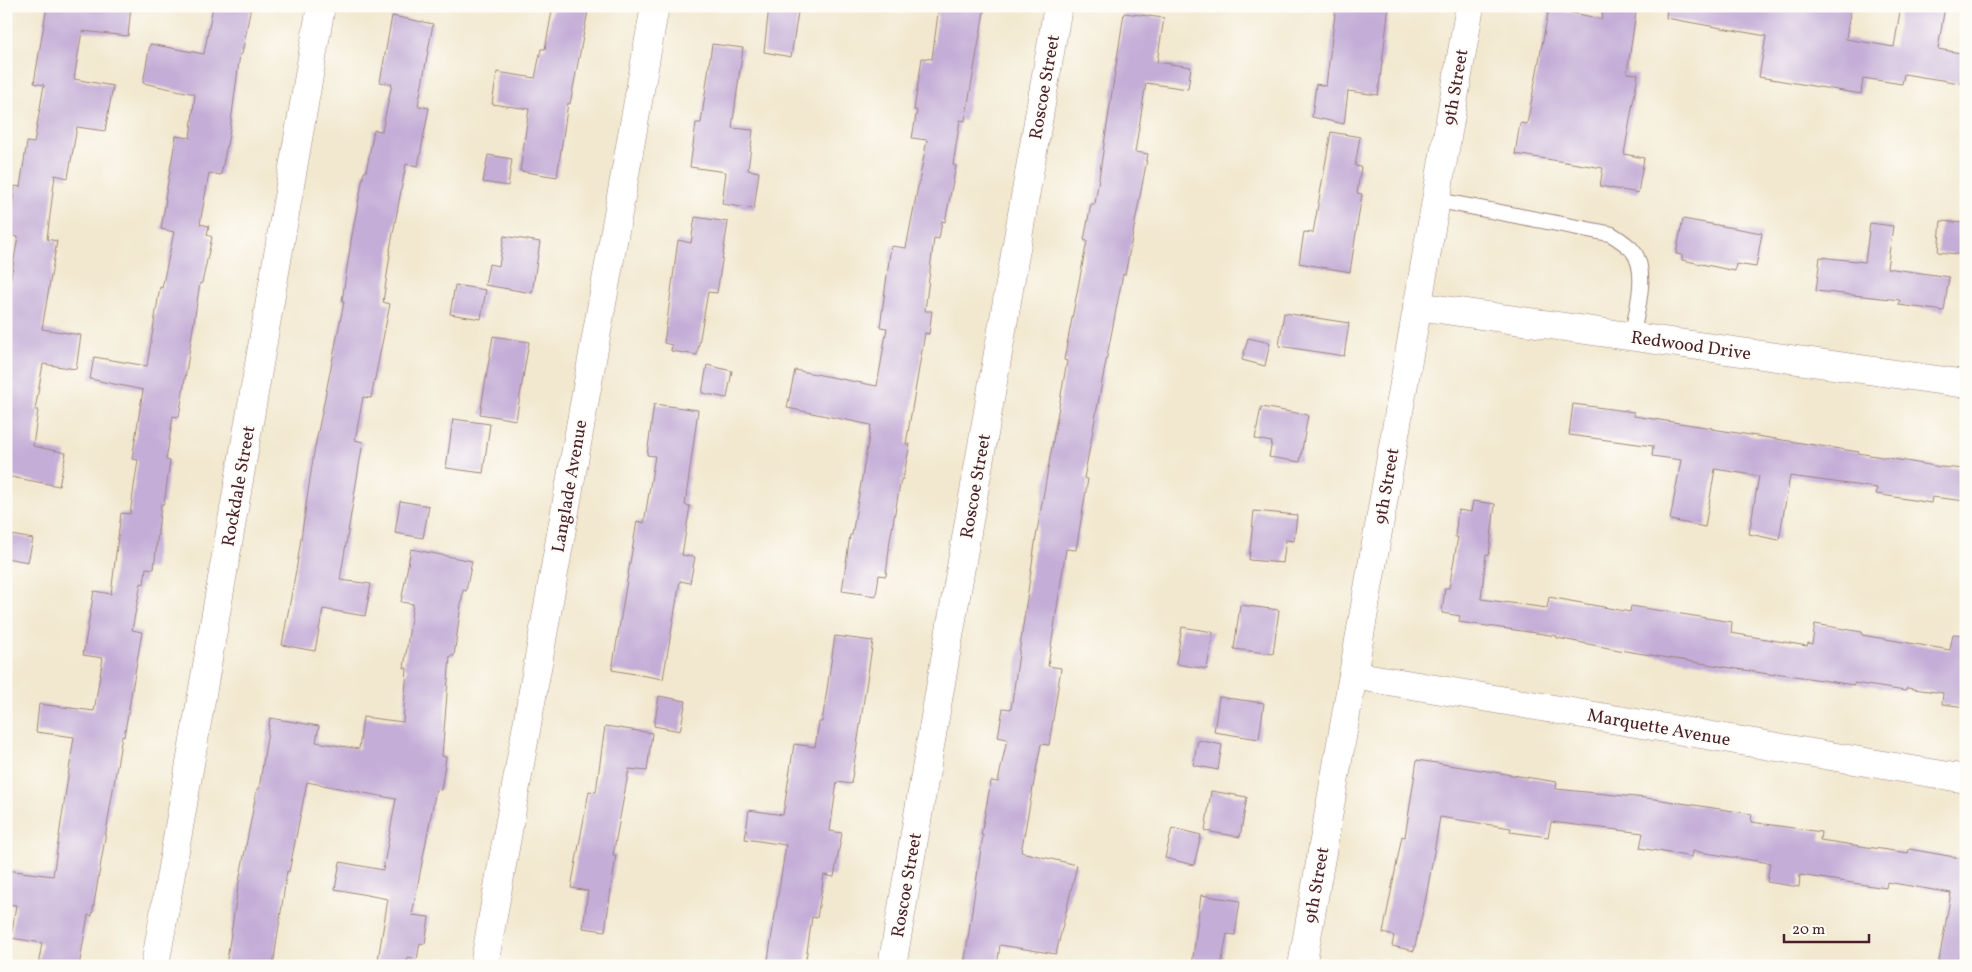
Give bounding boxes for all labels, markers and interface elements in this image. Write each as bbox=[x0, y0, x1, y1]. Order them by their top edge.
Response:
street label: Roscoe Street bbox=[1024, 33, 1067, 142]
street label: 9th Street bbox=[1437, 47, 1475, 127]
street label: Redwood Drive bbox=[1629, 326, 1753, 367]
street label: Langlade Avenue bbox=[546, 418, 594, 555]
street label: Rockdale Street bbox=[217, 424, 262, 549]
street label: Roscoe Street bbox=[955, 432, 998, 541]
street label: 9th Street bbox=[1368, 446, 1406, 526]
street label: Marquette Avenue bbox=[1585, 704, 1732, 753]
street label: Roscoe Street bbox=[886, 831, 929, 940]
street label: 9th Street bbox=[1298, 845, 1336, 925]
scale bar bbox=[1784, 912, 1870, 944]
text: 20 m bbox=[1792, 920, 1825, 941]

